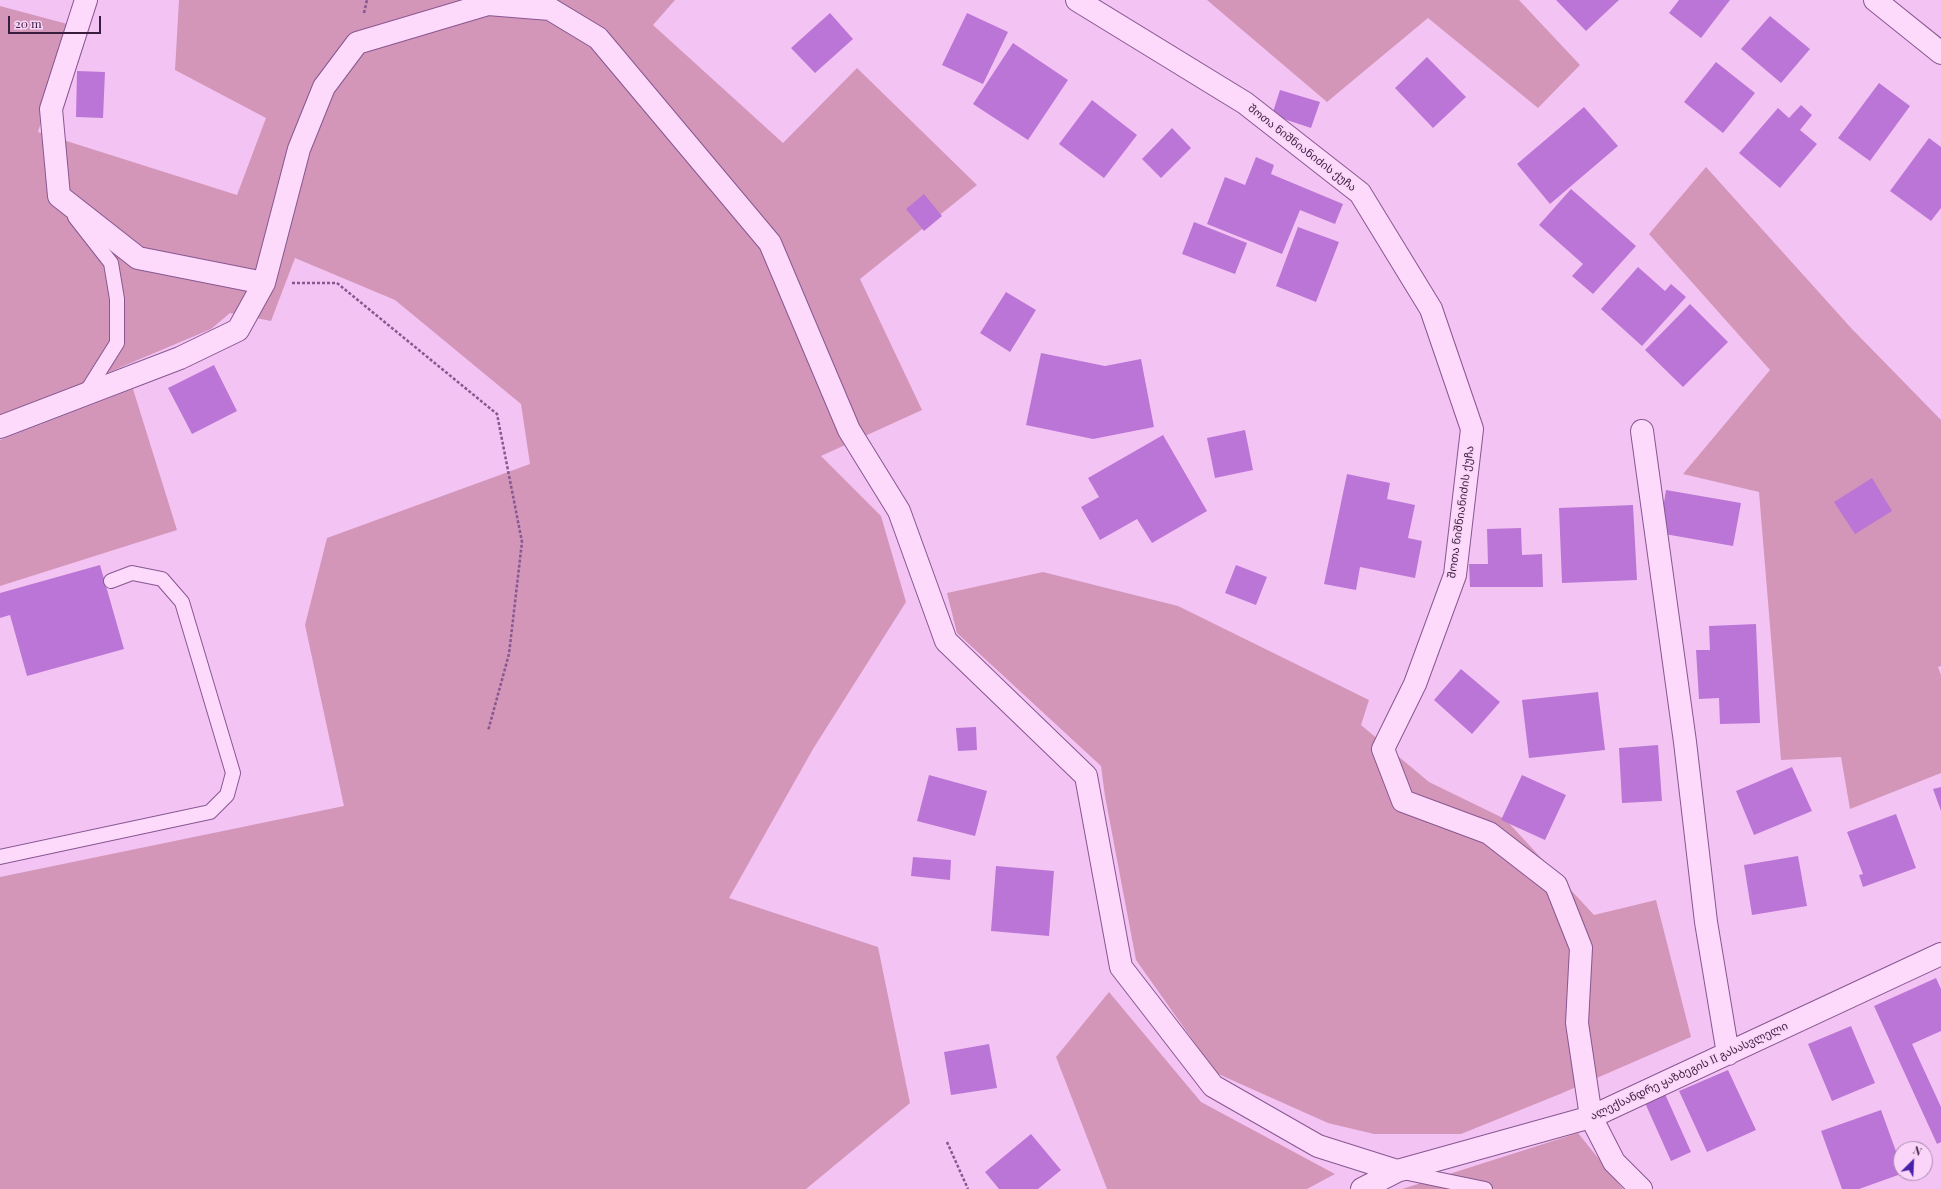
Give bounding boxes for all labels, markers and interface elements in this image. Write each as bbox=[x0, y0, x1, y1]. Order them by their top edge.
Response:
scale bar bbox=[10, 8, 103, 34]
text: 20 m bbox=[15, 15, 42, 31]
street label: შოთა ნიშნიანიძის ქუჩა bbox=[1245, 102, 1359, 194]
street label: შოთა ნიშნიანიძის ქუჩა bbox=[1445, 445, 1477, 579]
street label: ალექსანდრე ყაზბეგის II გასასვლელი bbox=[1588, 1019, 1790, 1123]
north arrow bbox=[1893, 1141, 1933, 1181]
text: N bbox=[1911, 1142, 1924, 1159]

